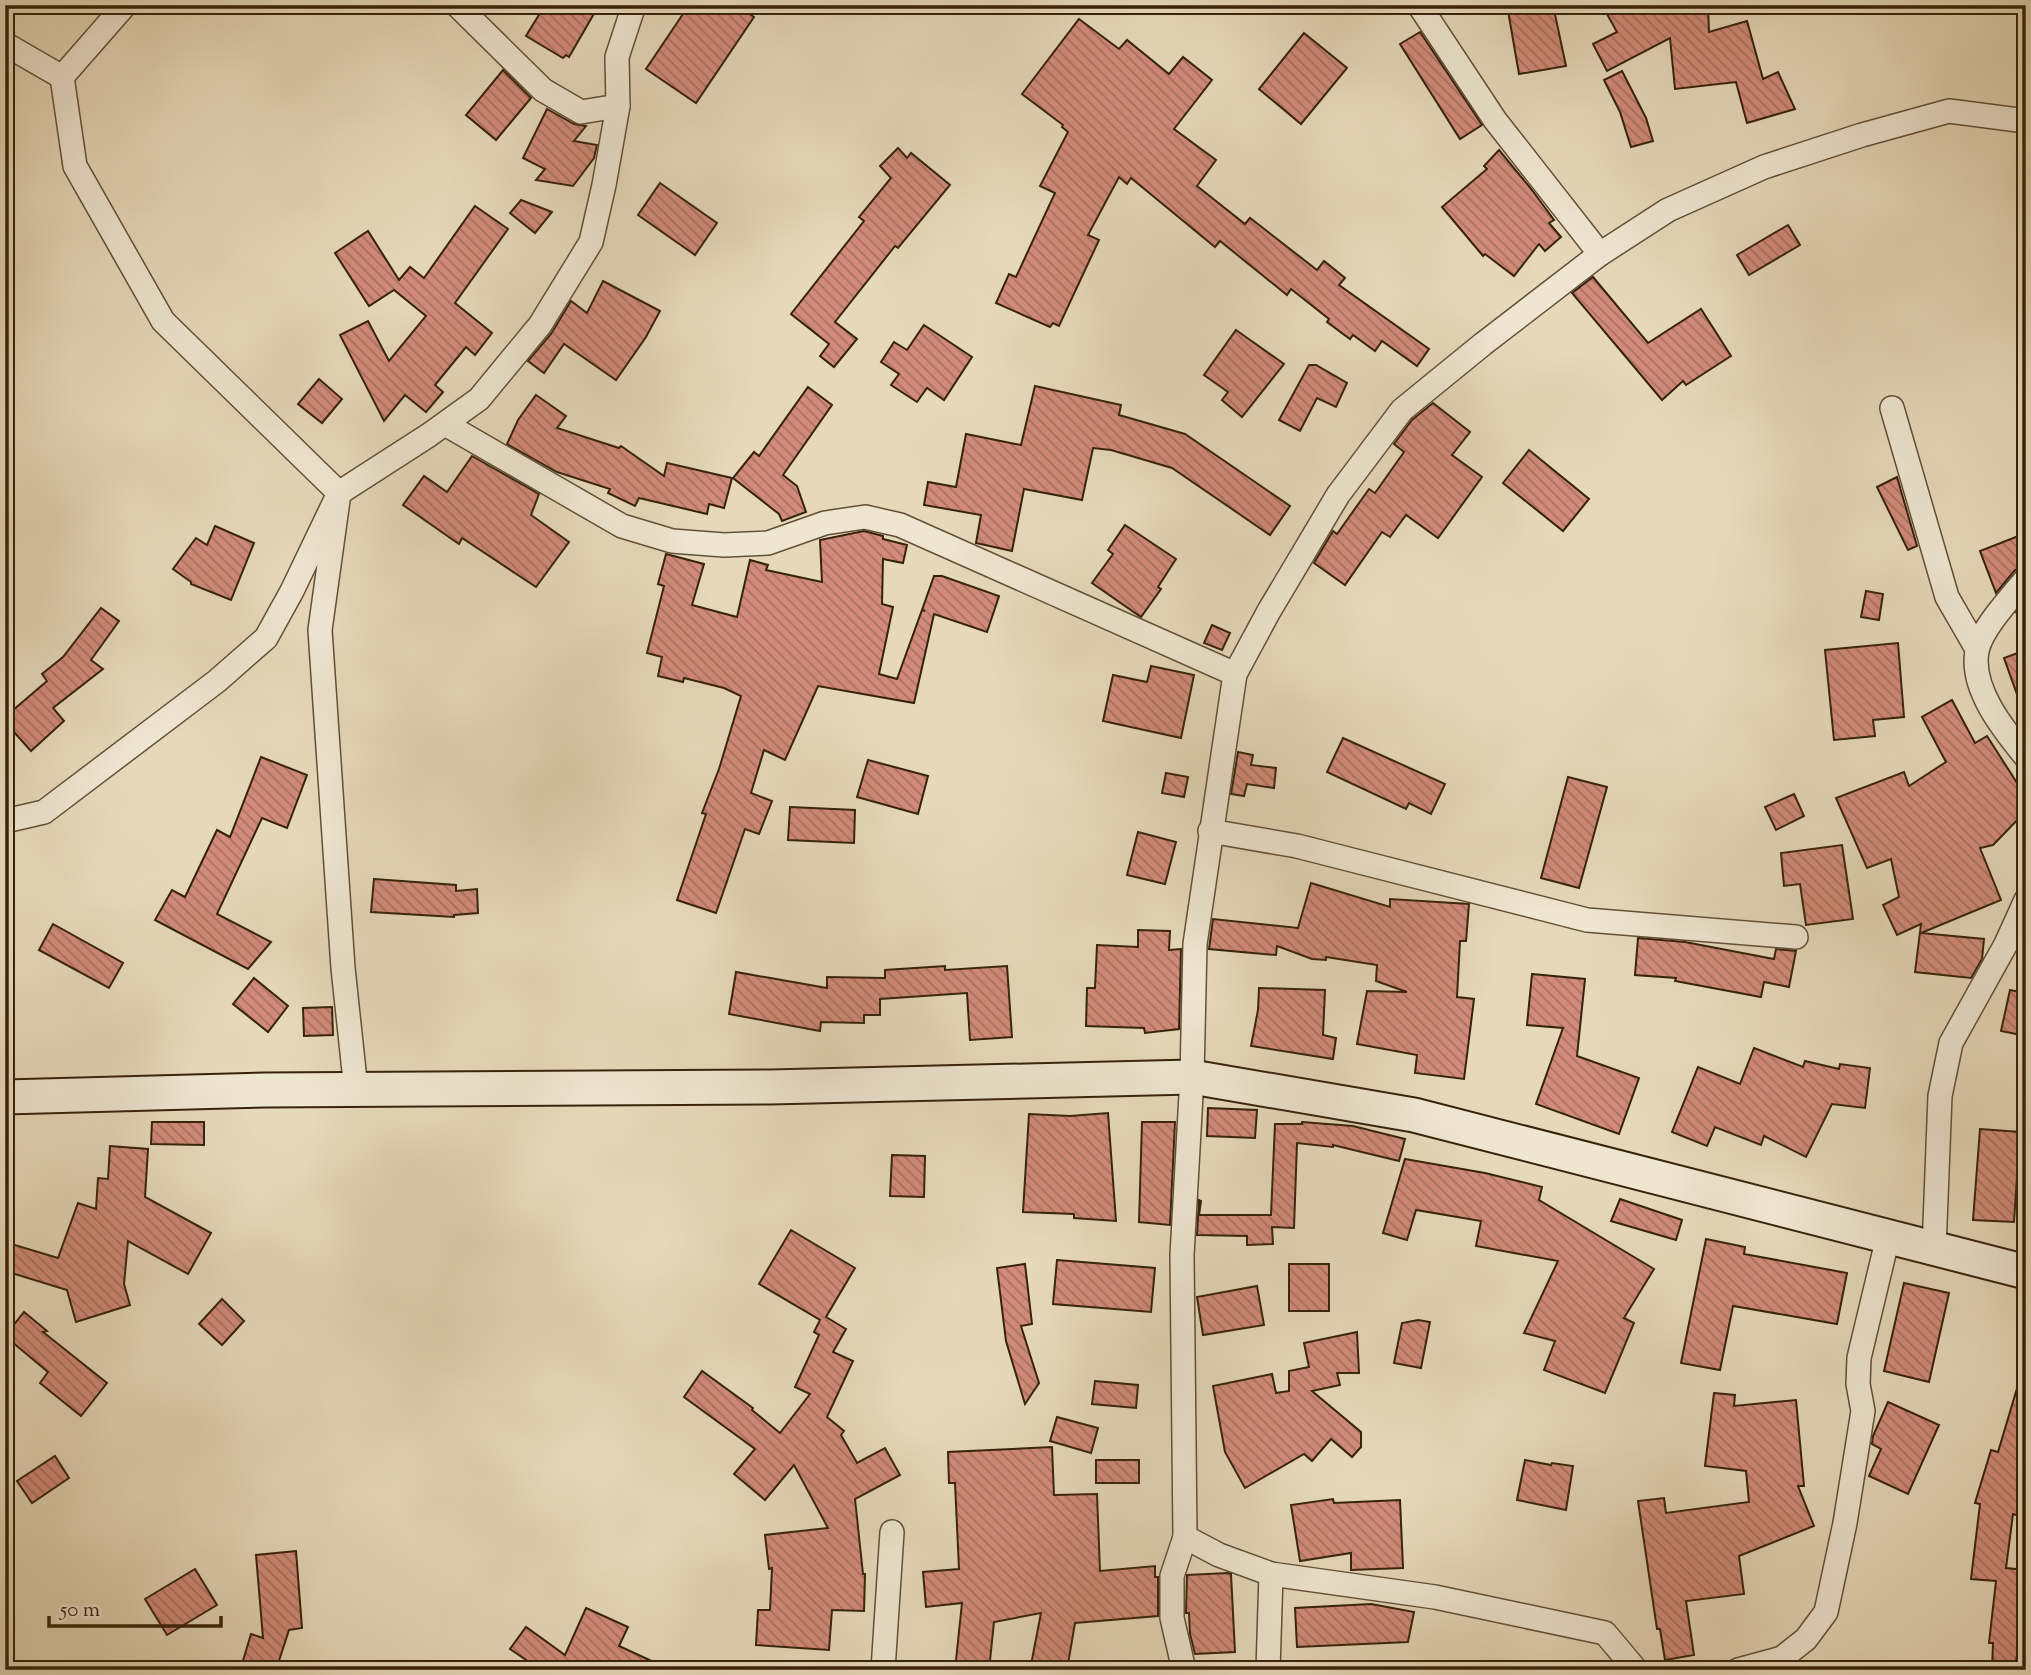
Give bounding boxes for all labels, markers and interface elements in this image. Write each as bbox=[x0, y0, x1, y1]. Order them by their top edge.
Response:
scale bar bbox=[49, 1584, 220, 1628]
text: 50 m bbox=[59, 1596, 100, 1626]

